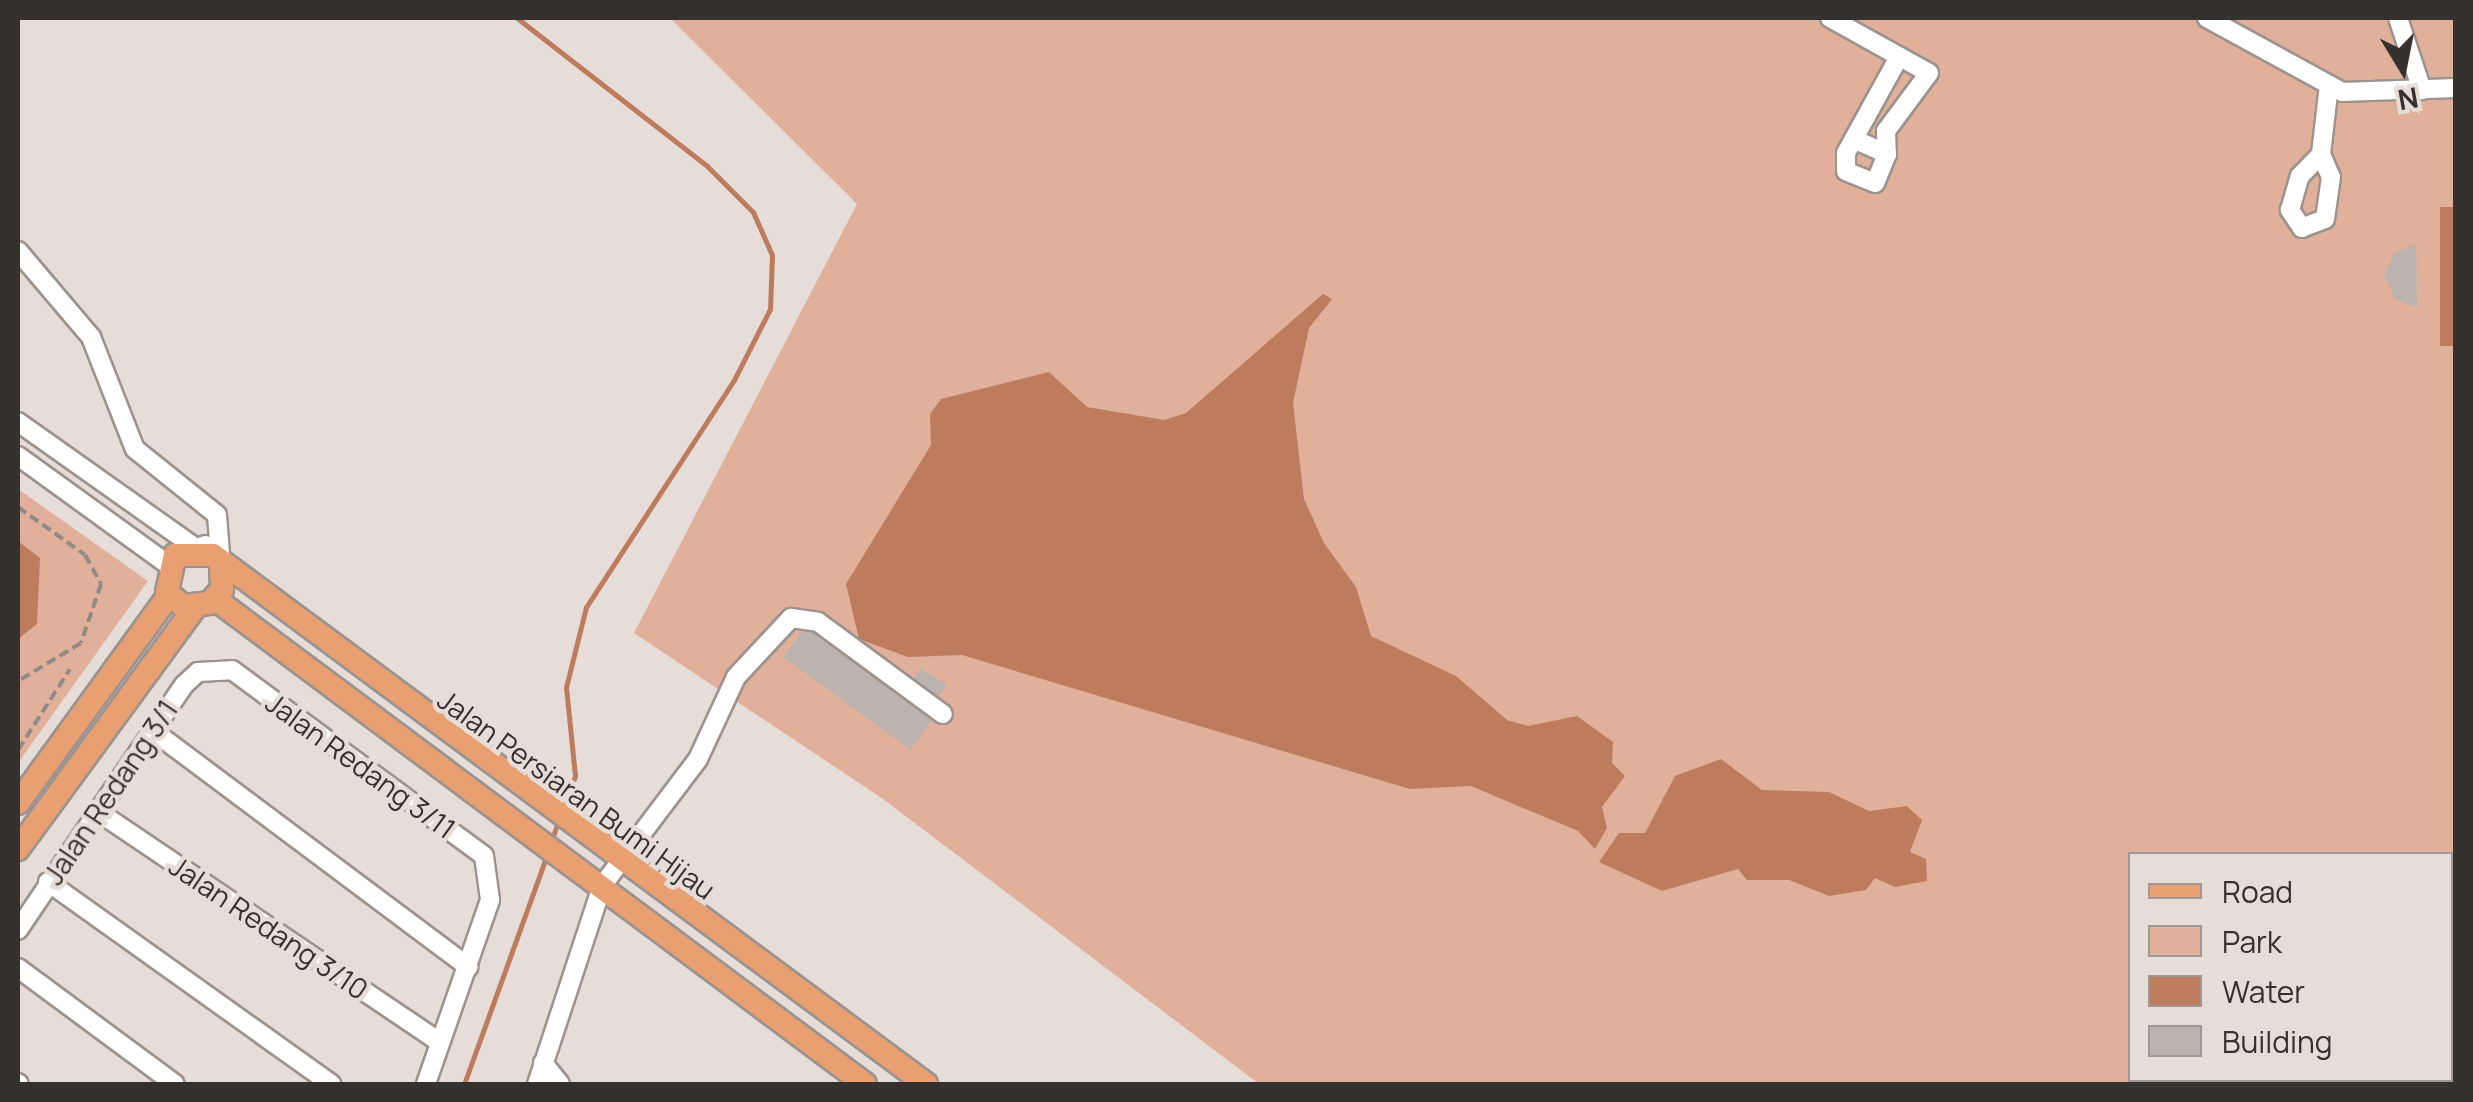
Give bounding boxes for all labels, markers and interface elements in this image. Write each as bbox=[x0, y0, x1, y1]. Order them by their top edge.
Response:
north arrow bbox=[2353, 20, 2453, 120]
text: N bbox=[2395, 79, 2421, 120]
street label: Jalan Persiaran Bumi Hijau bbox=[432, 682, 722, 906]
street label: Jalan Redang 3/11 bbox=[260, 685, 462, 845]
street label: Jalan Redang 3/1 bbox=[36, 693, 184, 891]
street label: Jalan Redang 3/10 bbox=[163, 848, 375, 1006]
legend bbox=[2128, 852, 2453, 1082]
text: Road bbox=[2222, 871, 2293, 912]
text: Park bbox=[2222, 921, 2282, 962]
text: Water bbox=[2222, 971, 2305, 1012]
text: Building bbox=[2222, 1021, 2333, 1062]

